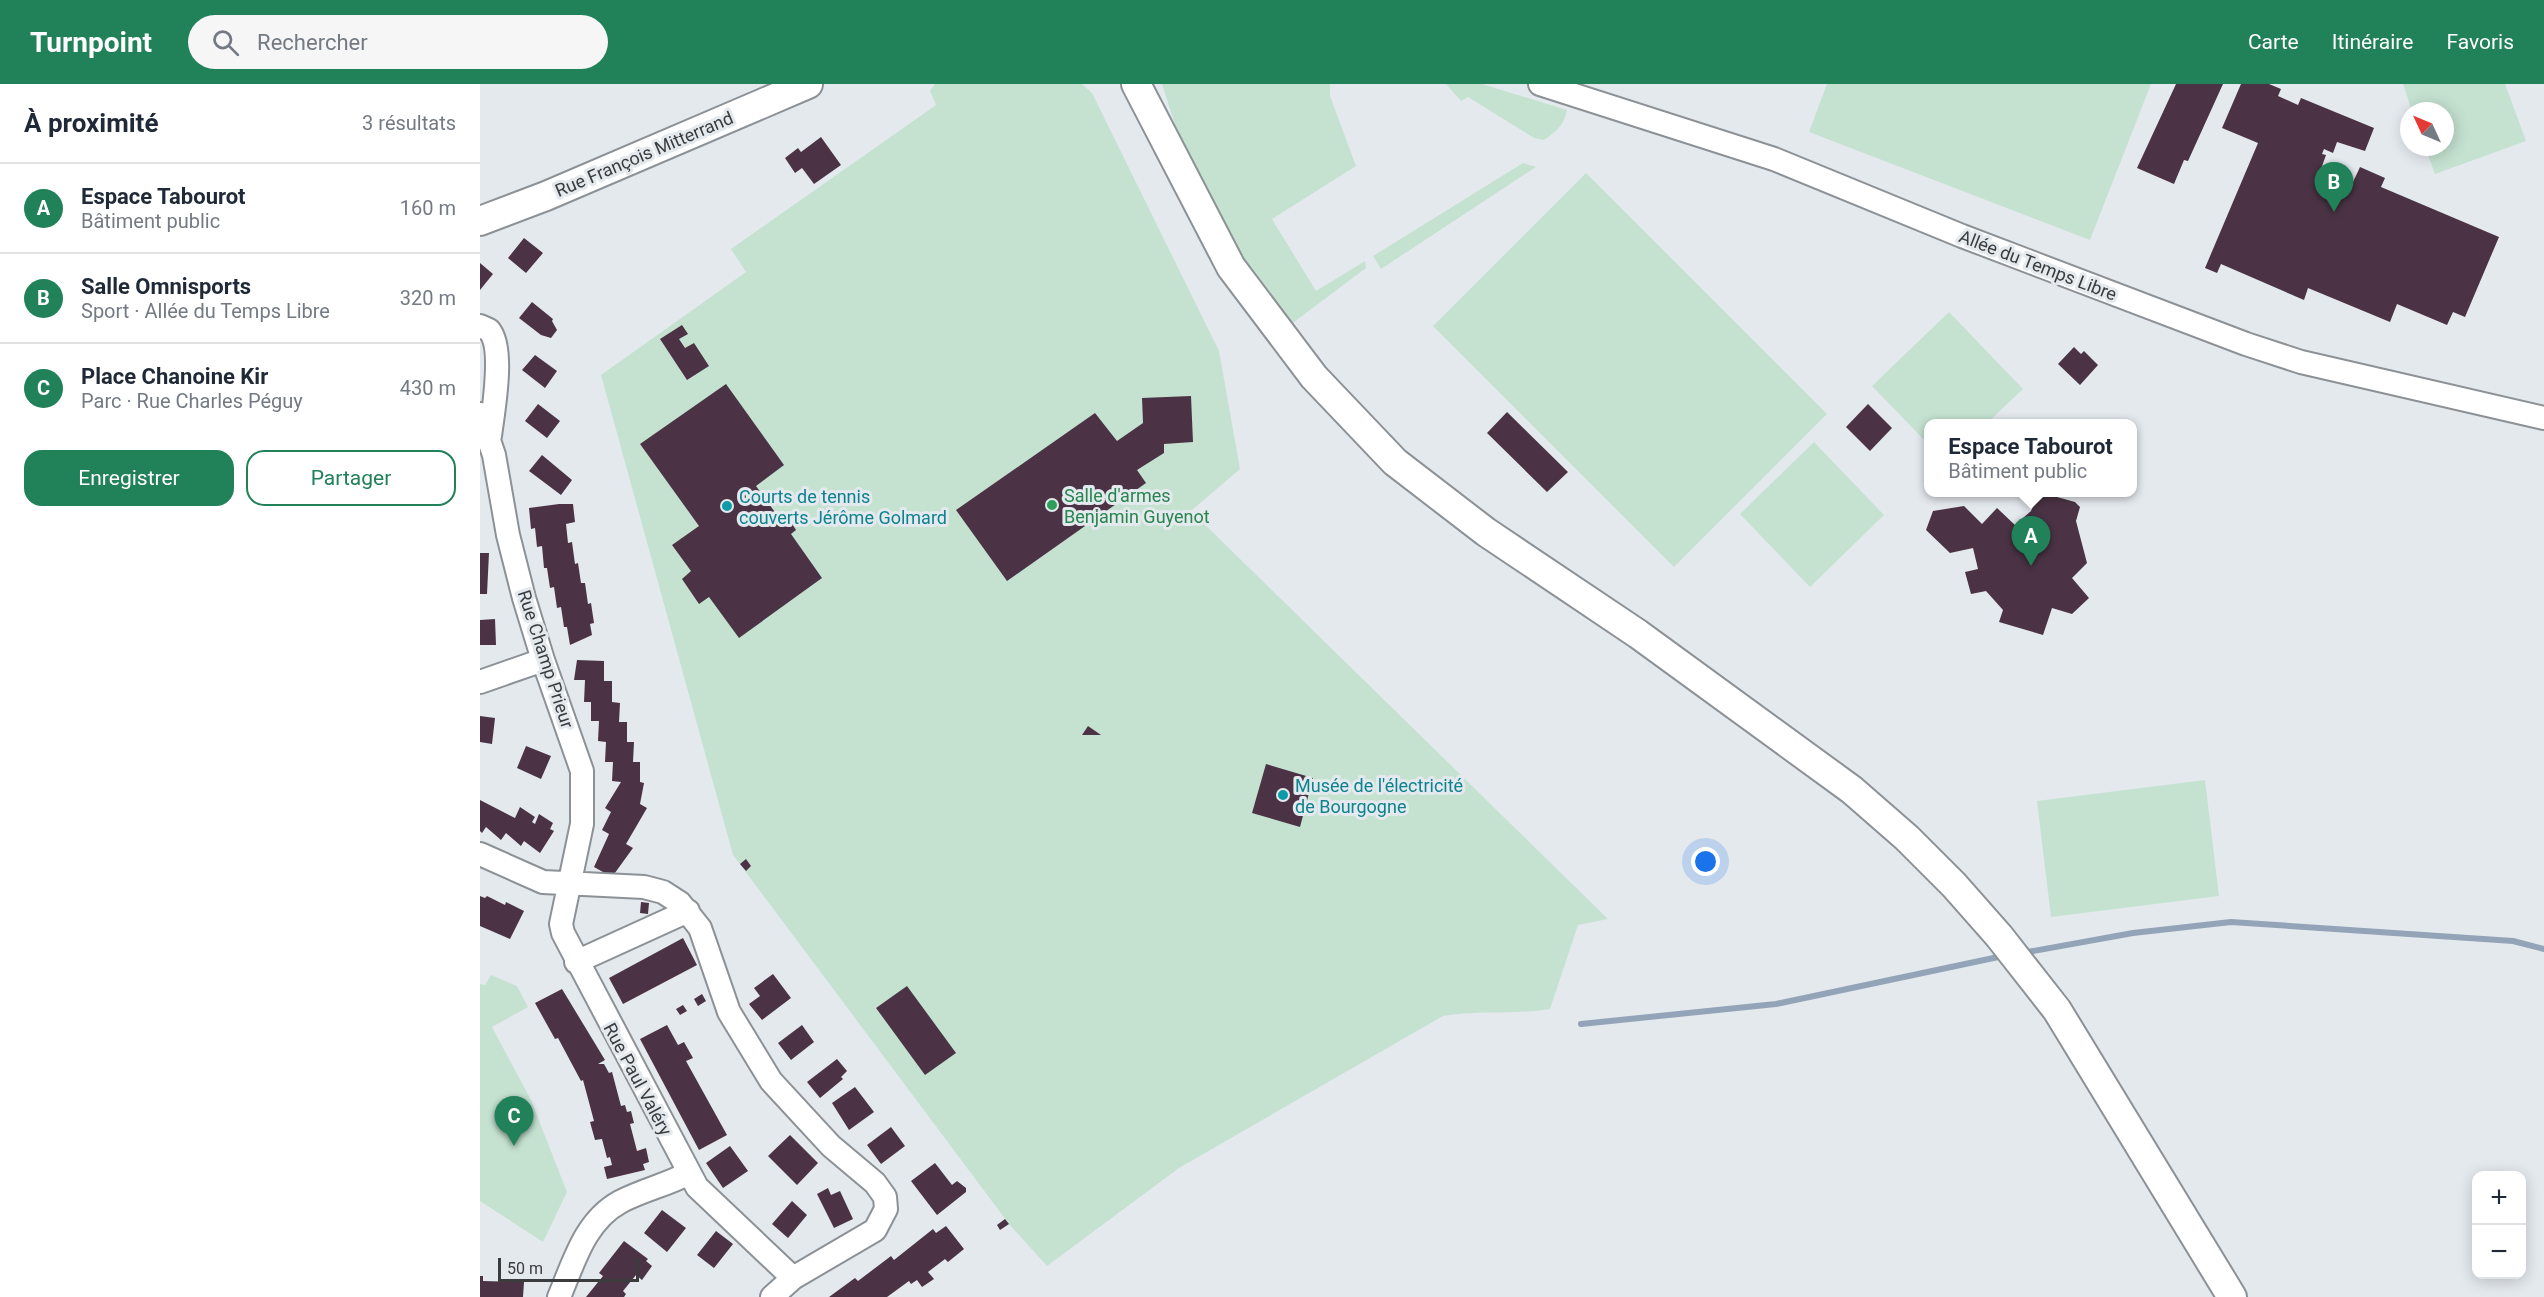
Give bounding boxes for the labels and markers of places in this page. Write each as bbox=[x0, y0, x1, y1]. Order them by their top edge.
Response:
pin: B bbox=[2314, 162, 2354, 212]
place label: Salle d'armes Benjamin Guyenot bbox=[1064, 485, 1210, 527]
place label: Courts de tennis couverts Jérôme Golmard bbox=[739, 486, 947, 528]
marker: Salle d'armes Benjamin Guyenot bbox=[1045, 498, 1059, 512]
marker: Courts de tennis couverts Jérôme Golmard bbox=[720, 499, 734, 513]
pin: A bbox=[2012, 516, 2050, 566]
place label: Musée de l'électricité de Bourgogne bbox=[1295, 775, 1463, 817]
marker: Musée de l'électricité de Bourgogne bbox=[1276, 788, 1290, 802]
pin: C bbox=[495, 1096, 534, 1146]

